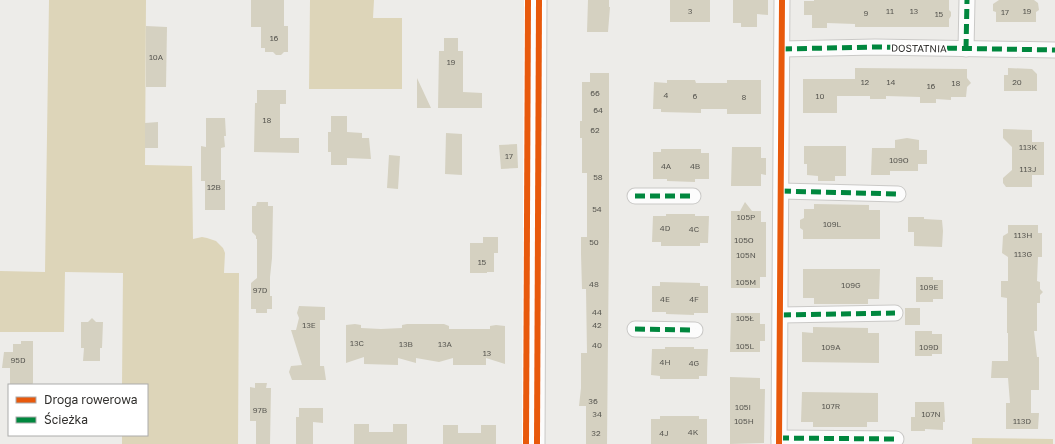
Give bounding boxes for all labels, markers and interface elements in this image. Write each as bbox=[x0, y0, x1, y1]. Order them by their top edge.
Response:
house number: 3 bbox=[688, 6, 693, 16]
house number: 11 bbox=[886, 6, 894, 16]
house number: 13 bbox=[910, 6, 919, 16]
house number: 19 bbox=[1023, 6, 1032, 16]
house number: 17 bbox=[1001, 7, 1009, 17]
house number: 9 bbox=[864, 8, 869, 18]
house number: 15 bbox=[935, 9, 944, 19]
house number: 16 bbox=[270, 33, 279, 43]
street label: DOSTATNIA bbox=[891, 42, 947, 54]
house number: 10A bbox=[149, 52, 164, 62]
house number: 19 bbox=[447, 57, 456, 67]
house number: 12 bbox=[861, 77, 870, 87]
house number: 14 bbox=[887, 77, 895, 87]
house number: 20 bbox=[1012, 77, 1022, 87]
house number: 18 bbox=[952, 78, 960, 88]
house number: 16 bbox=[927, 81, 936, 91]
house number: 66 bbox=[590, 88, 600, 98]
house number: 4 bbox=[664, 90, 669, 100]
house number: 6 bbox=[693, 91, 698, 101]
house number: 10 bbox=[816, 91, 824, 101]
house number: 8 bbox=[742, 92, 747, 102]
house number: 64 bbox=[593, 105, 603, 115]
house number: 18 bbox=[263, 115, 271, 125]
house number: 62 bbox=[590, 125, 600, 135]
house number: 113K bbox=[1019, 142, 1037, 152]
house number: 17 bbox=[505, 151, 513, 161]
house number: 109O bbox=[889, 155, 909, 165]
house number: 4A bbox=[661, 161, 672, 171]
house number: 4B bbox=[690, 161, 700, 171]
house number: 113J bbox=[1020, 164, 1036, 174]
house number: 58 bbox=[593, 172, 603, 182]
house number: 12B bbox=[207, 182, 221, 192]
house number: 54 bbox=[592, 204, 602, 214]
house number: 105P bbox=[737, 212, 755, 222]
house number: 109L bbox=[823, 219, 842, 229]
house number: 4D bbox=[660, 223, 671, 233]
house number: 4C bbox=[689, 224, 700, 234]
house number: 113H bbox=[1014, 230, 1032, 240]
house number: 105O bbox=[734, 235, 754, 245]
house number: 50 bbox=[589, 237, 599, 247]
house number: 113G bbox=[1014, 249, 1032, 259]
house number: 105N bbox=[736, 250, 756, 260]
house number: 15 bbox=[478, 257, 487, 267]
house number: 105M bbox=[736, 277, 756, 287]
house number: 48 bbox=[589, 279, 599, 289]
house number: 109G bbox=[841, 280, 861, 290]
house number: 109E bbox=[920, 282, 938, 292]
house number: 97D bbox=[253, 285, 268, 295]
house number: 4E bbox=[660, 294, 670, 304]
house number: 4F bbox=[689, 294, 699, 304]
house number: 44 bbox=[592, 307, 602, 317]
house number: 105Ł bbox=[736, 313, 754, 323]
house number: 13E bbox=[302, 320, 316, 330]
house number: 42 bbox=[592, 320, 602, 330]
house number: 13C bbox=[350, 338, 365, 348]
house number: 13B bbox=[399, 339, 413, 349]
house number: 13A bbox=[438, 339, 453, 349]
house number: 40 bbox=[592, 340, 602, 350]
house number: 105L bbox=[736, 341, 754, 351]
house number: 109A bbox=[821, 342, 841, 352]
house number: 109D bbox=[919, 342, 939, 352]
house number: 13 bbox=[483, 348, 492, 358]
house number: 95D bbox=[10, 355, 26, 365]
house number: 4H bbox=[660, 357, 670, 367]
house number: 4G bbox=[689, 358, 700, 368]
legend bbox=[8, 384, 148, 436]
text: Droga rowerowa bbox=[44, 392, 137, 407]
house number: 36 bbox=[588, 396, 598, 406]
house number: 107R bbox=[822, 401, 841, 411]
house number: 105I bbox=[735, 402, 751, 412]
house number: 97B bbox=[253, 405, 267, 415]
house number: 34 bbox=[592, 409, 602, 419]
house number: 107N bbox=[921, 409, 941, 419]
text: Ścieżka bbox=[44, 412, 88, 427]
house number: 105H bbox=[734, 416, 754, 426]
house number: 113D bbox=[1013, 416, 1031, 426]
house number: 4K bbox=[688, 427, 699, 437]
house number: 32 bbox=[591, 428, 601, 438]
house number: 4J bbox=[659, 428, 669, 438]

